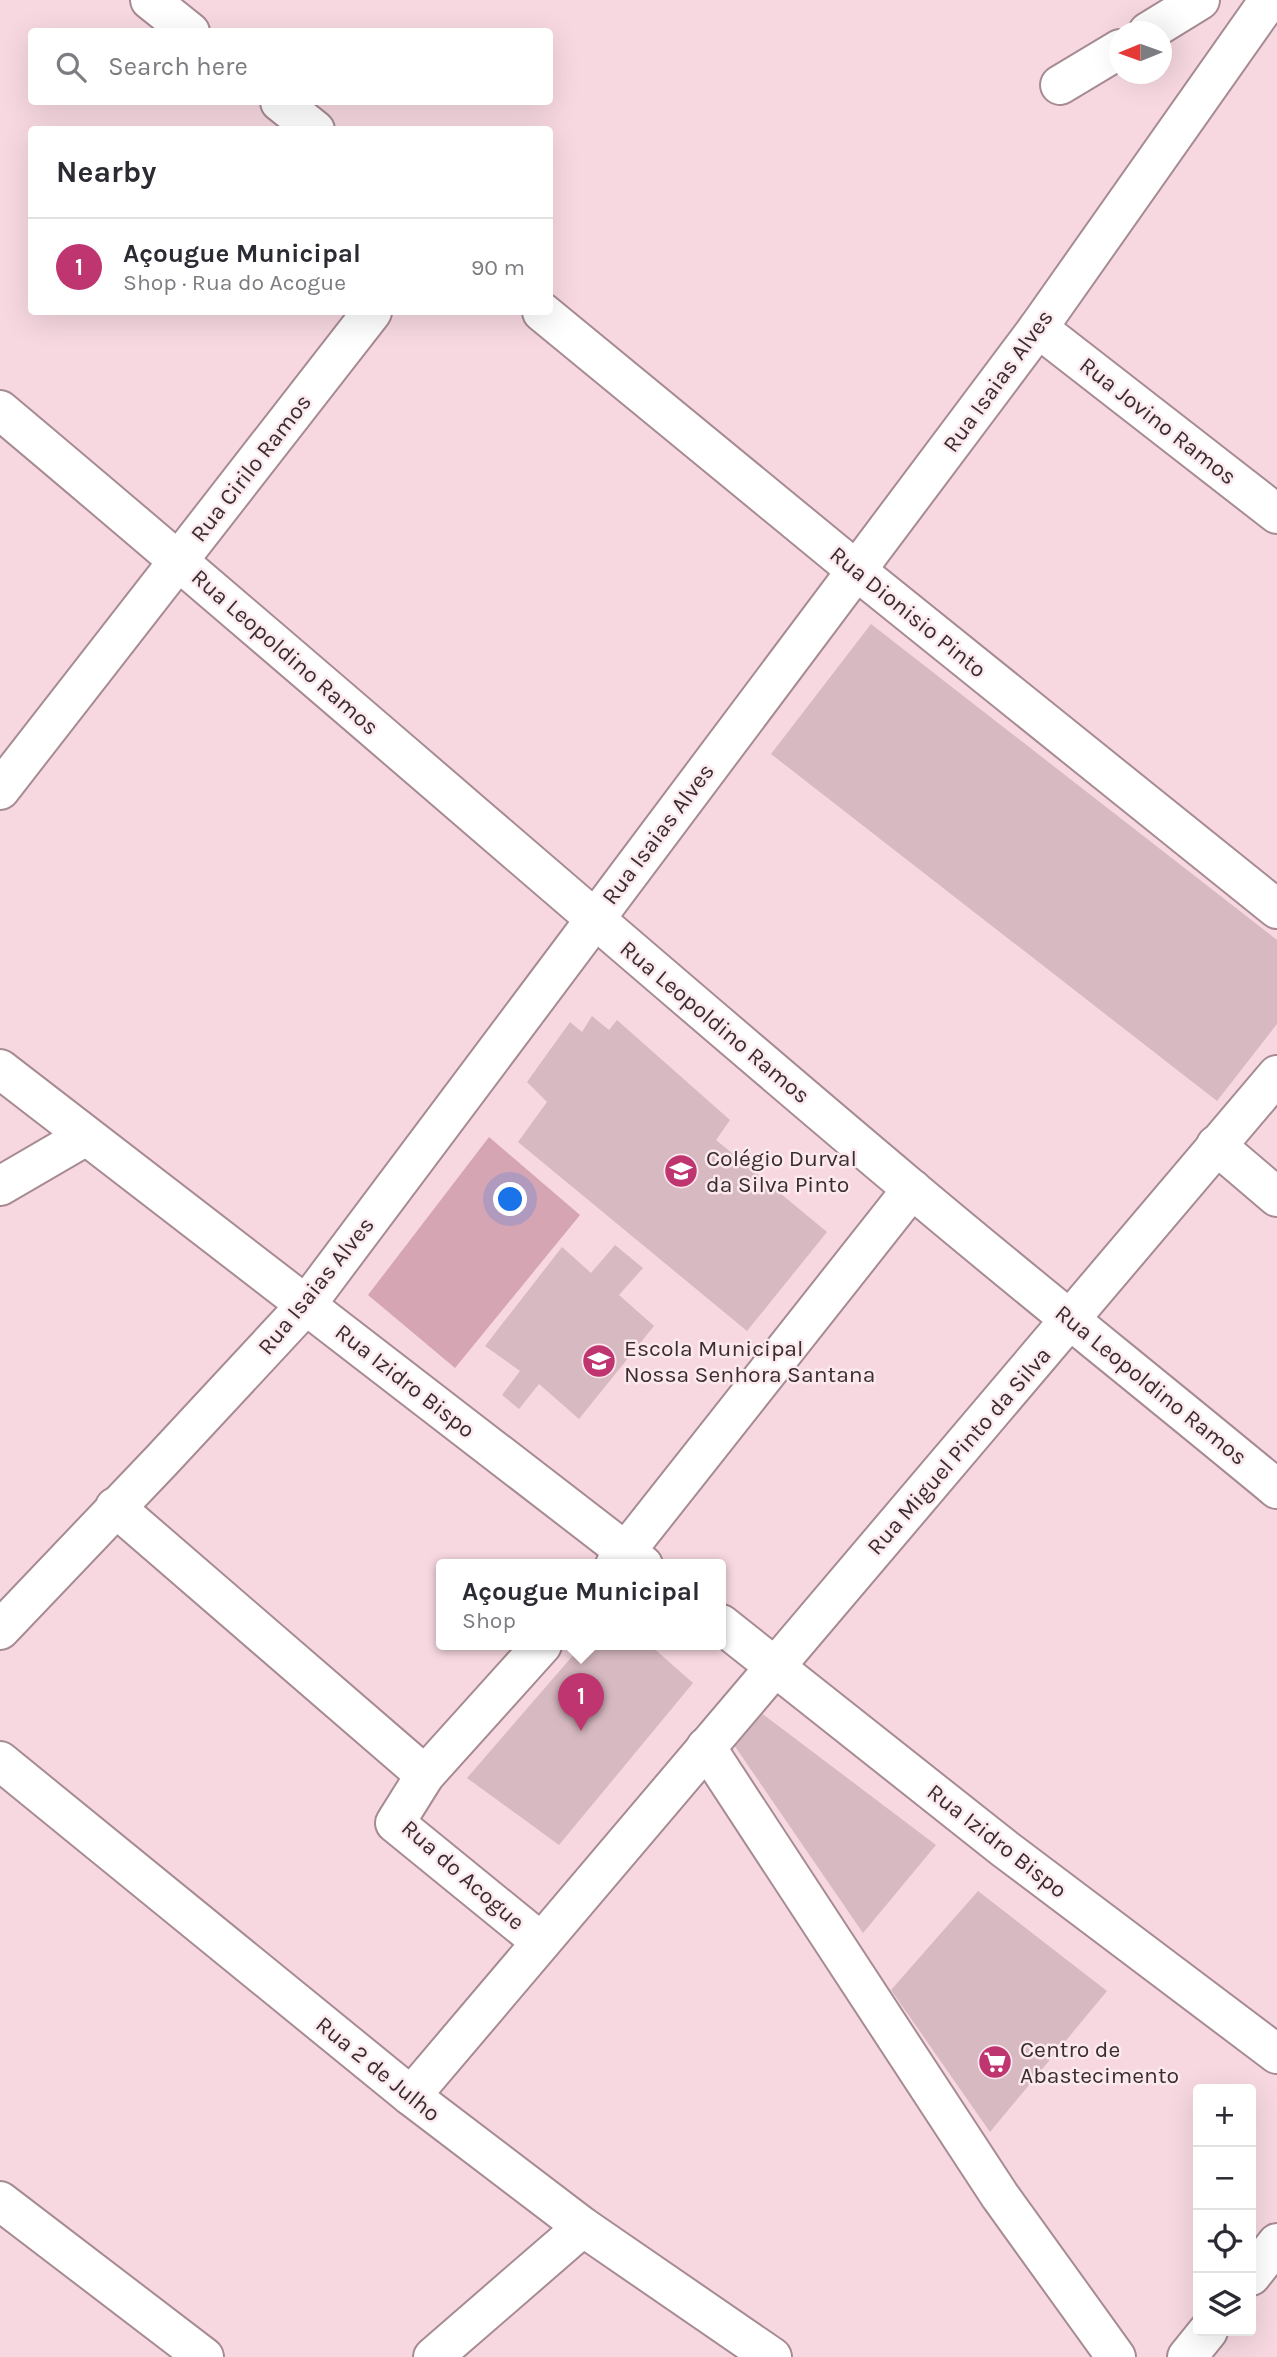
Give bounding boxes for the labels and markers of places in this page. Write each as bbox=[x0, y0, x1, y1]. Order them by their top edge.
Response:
place label: Colégio Durval da Silva Pinto bbox=[706, 1145, 857, 1198]
school or university icon: Colégio Durval da Silva Pinto bbox=[662, 1152, 700, 1190]
place label: Escola Municipal Nossa Senhora Santana bbox=[624, 1335, 875, 1388]
school or university icon: Escola Municipal Nossa Senhora Santana bbox=[580, 1342, 618, 1380]
pin: 1 bbox=[558, 1673, 604, 1731]
place label: Centro de Abastecimento bbox=[1020, 2036, 1179, 2089]
supermarket icon: Centro de Abastecimento bbox=[976, 2043, 1014, 2081]

